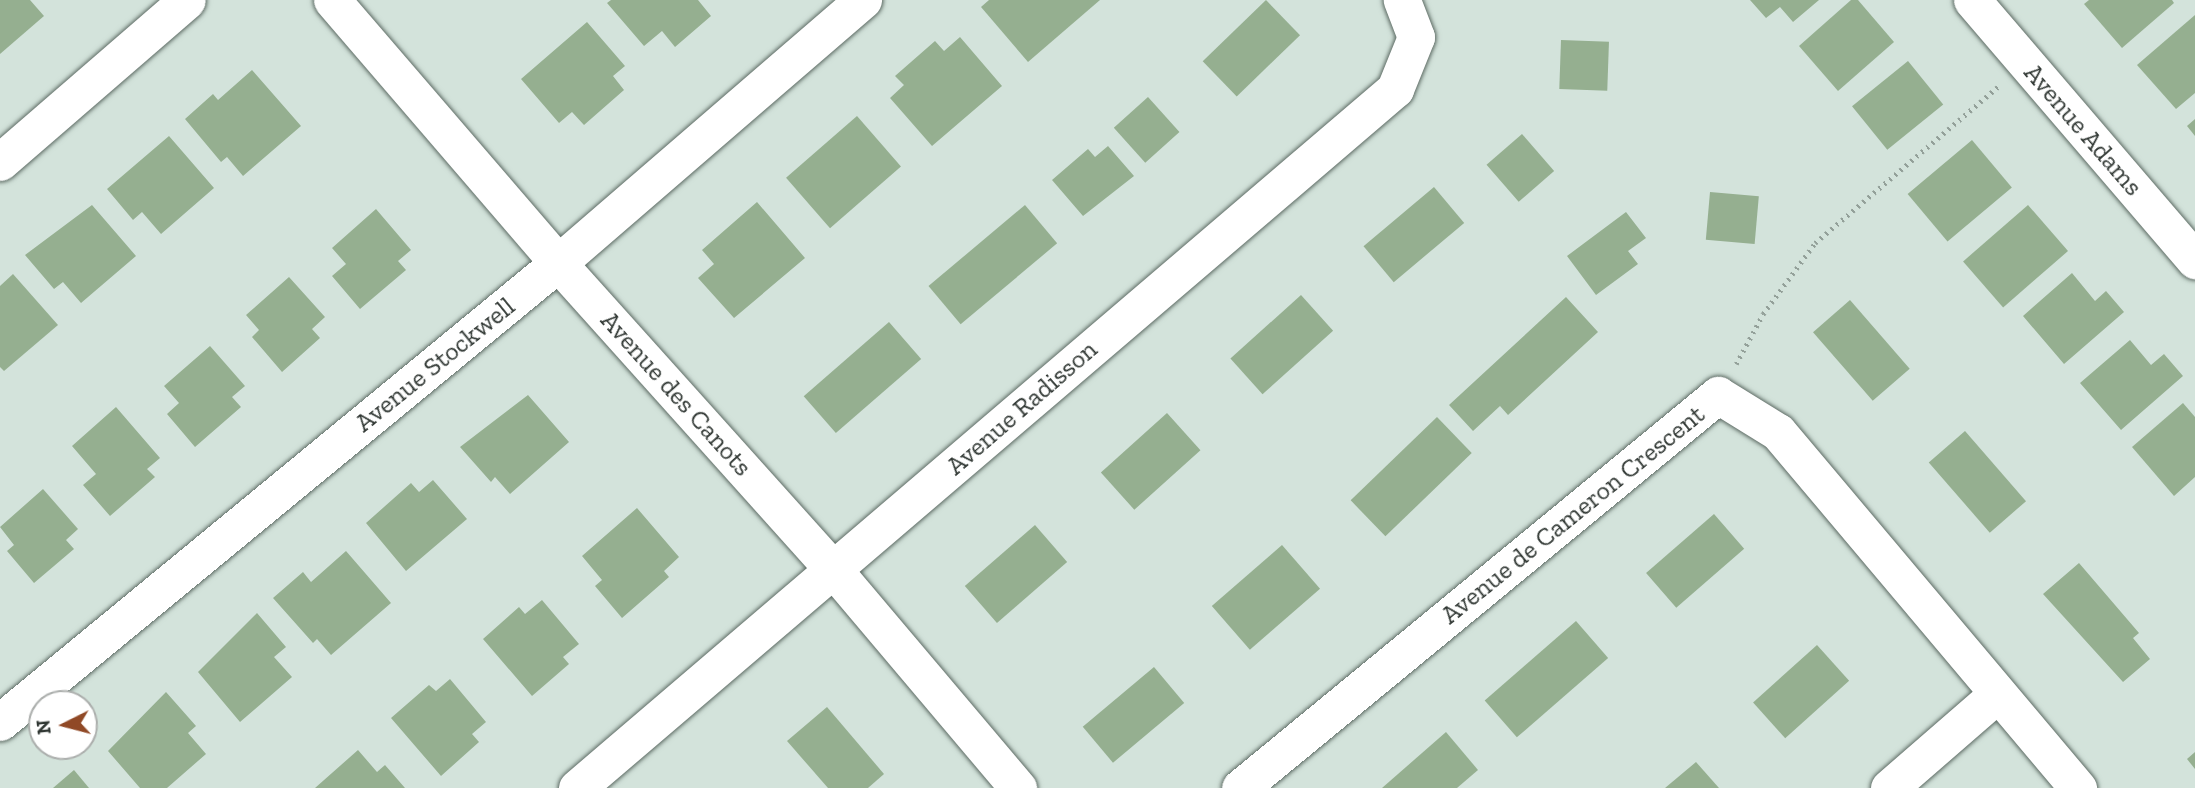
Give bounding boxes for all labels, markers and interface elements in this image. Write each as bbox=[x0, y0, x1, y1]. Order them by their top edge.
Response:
street label: Avenue Adams bbox=[2017, 57, 2149, 203]
street label: Avenue Stockwell bbox=[349, 291, 521, 439]
street label: Avenue des Canots bbox=[594, 305, 758, 483]
street label: Avenue Radisson bbox=[940, 334, 1104, 482]
street label: Avenue de Cameron Crescent bbox=[1435, 399, 1711, 631]
north arrow bbox=[28, 690, 98, 760]
text: N bbox=[31, 719, 56, 735]

